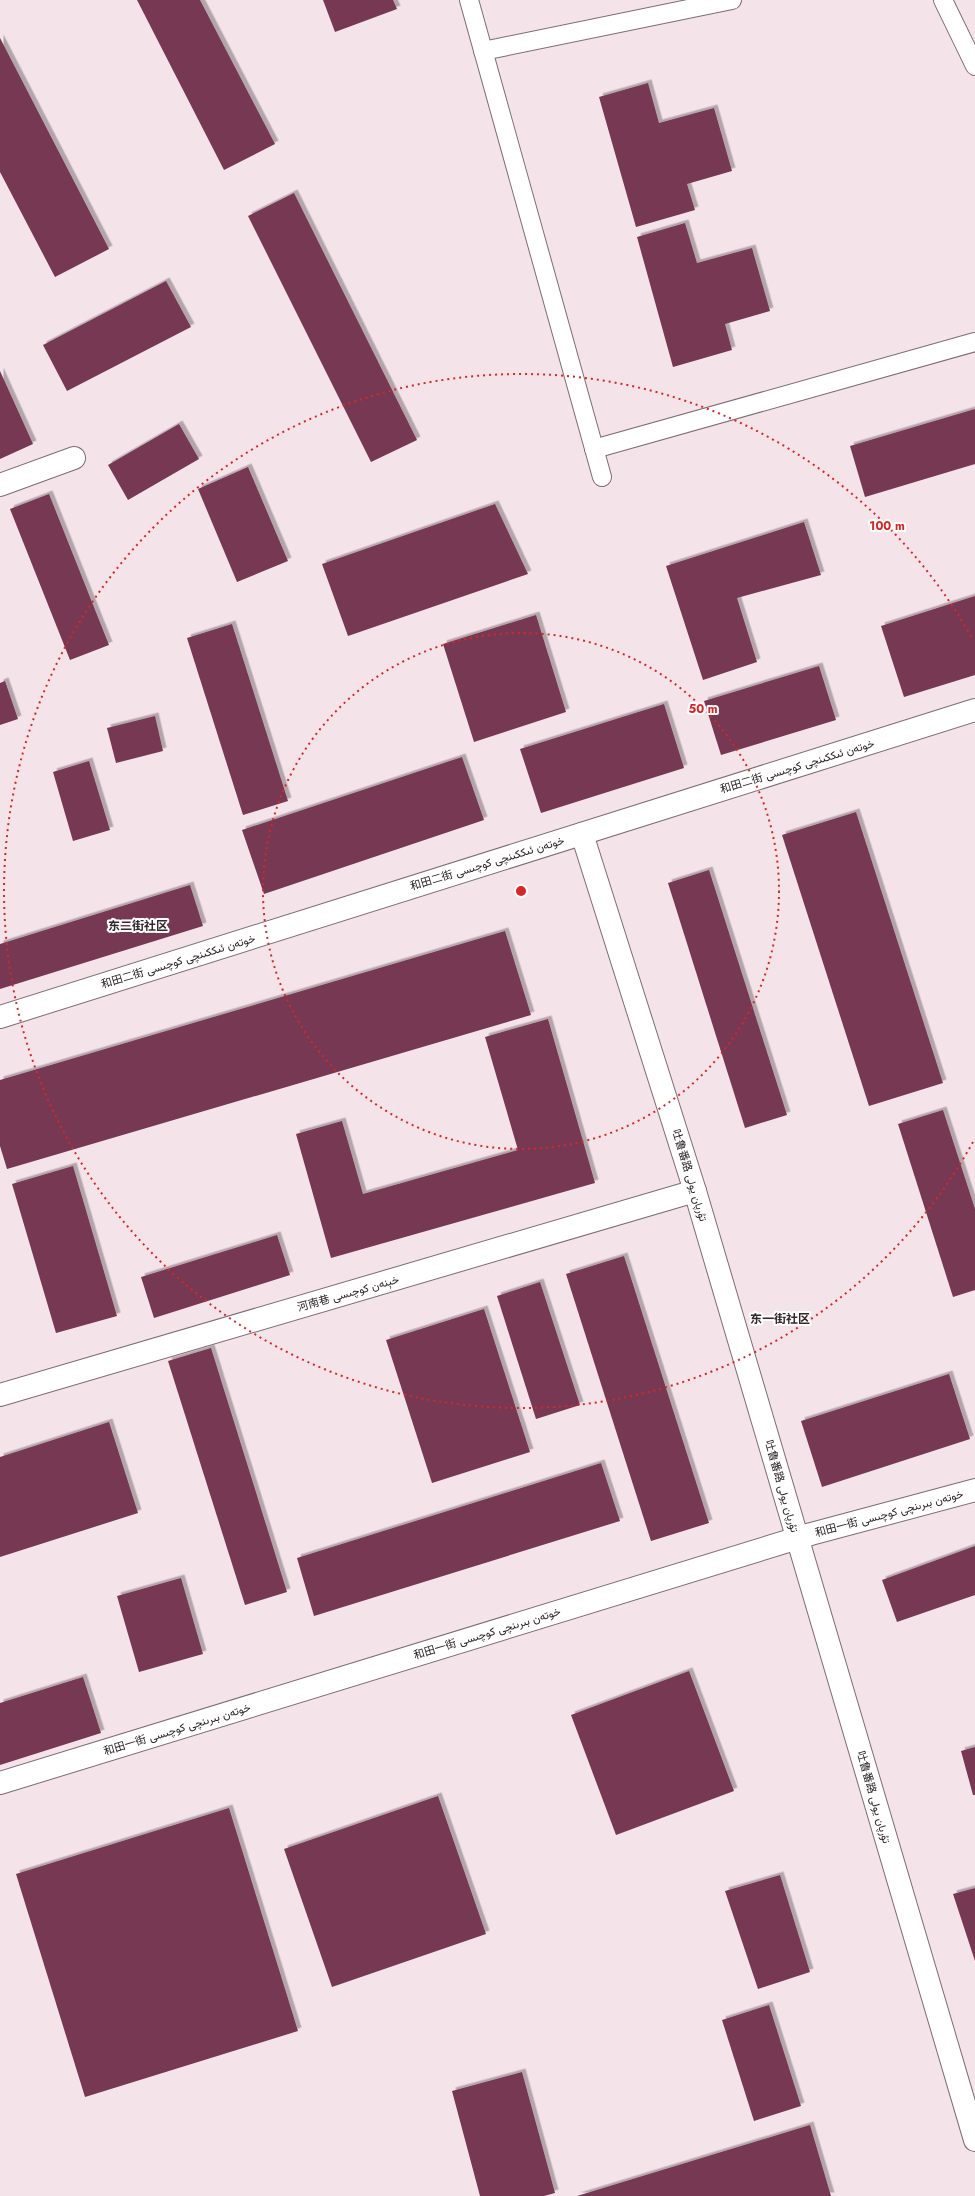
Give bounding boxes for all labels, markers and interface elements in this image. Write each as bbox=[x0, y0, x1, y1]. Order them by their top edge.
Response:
text: 100 m bbox=[869, 517, 905, 535]
text: 50 m bbox=[688, 700, 718, 718]
street label: 和田二街 خوتەن ئىككىنچى كوچىسى bbox=[718, 735, 876, 797]
street label: 和田二街 خوتەن ئىككىنچى كوچىسى bbox=[408, 832, 566, 894]
centre of rings bbox=[514, 884, 528, 898]
district label: 东二街社区 bbox=[108, 917, 168, 935]
street label: 和田二街 خوتەن ئىككىنچى كوچىسى bbox=[99, 930, 257, 992]
street label: 吐鲁番路 تۇرپان يولى bbox=[668, 1127, 712, 1224]
street label: 河南巷 خېنەن كوچىسى bbox=[295, 1271, 401, 1315]
district label: 东一街社区 bbox=[750, 1310, 810, 1328]
street label: 吐鲁番路 تۇرپان يولى bbox=[761, 1438, 803, 1535]
street label: 和田一街 خوتەن بىرىنچى كوچىسى bbox=[813, 1485, 965, 1541]
street label: 和田一街 خوتەن بىرىنچى كوچىسى bbox=[412, 1603, 562, 1663]
street label: 和田一街 خوتەن بىرىنچى كوچىسى bbox=[102, 1699, 252, 1759]
street label: 吐鲁番路 تۇرپان يولى bbox=[853, 1749, 895, 1846]

